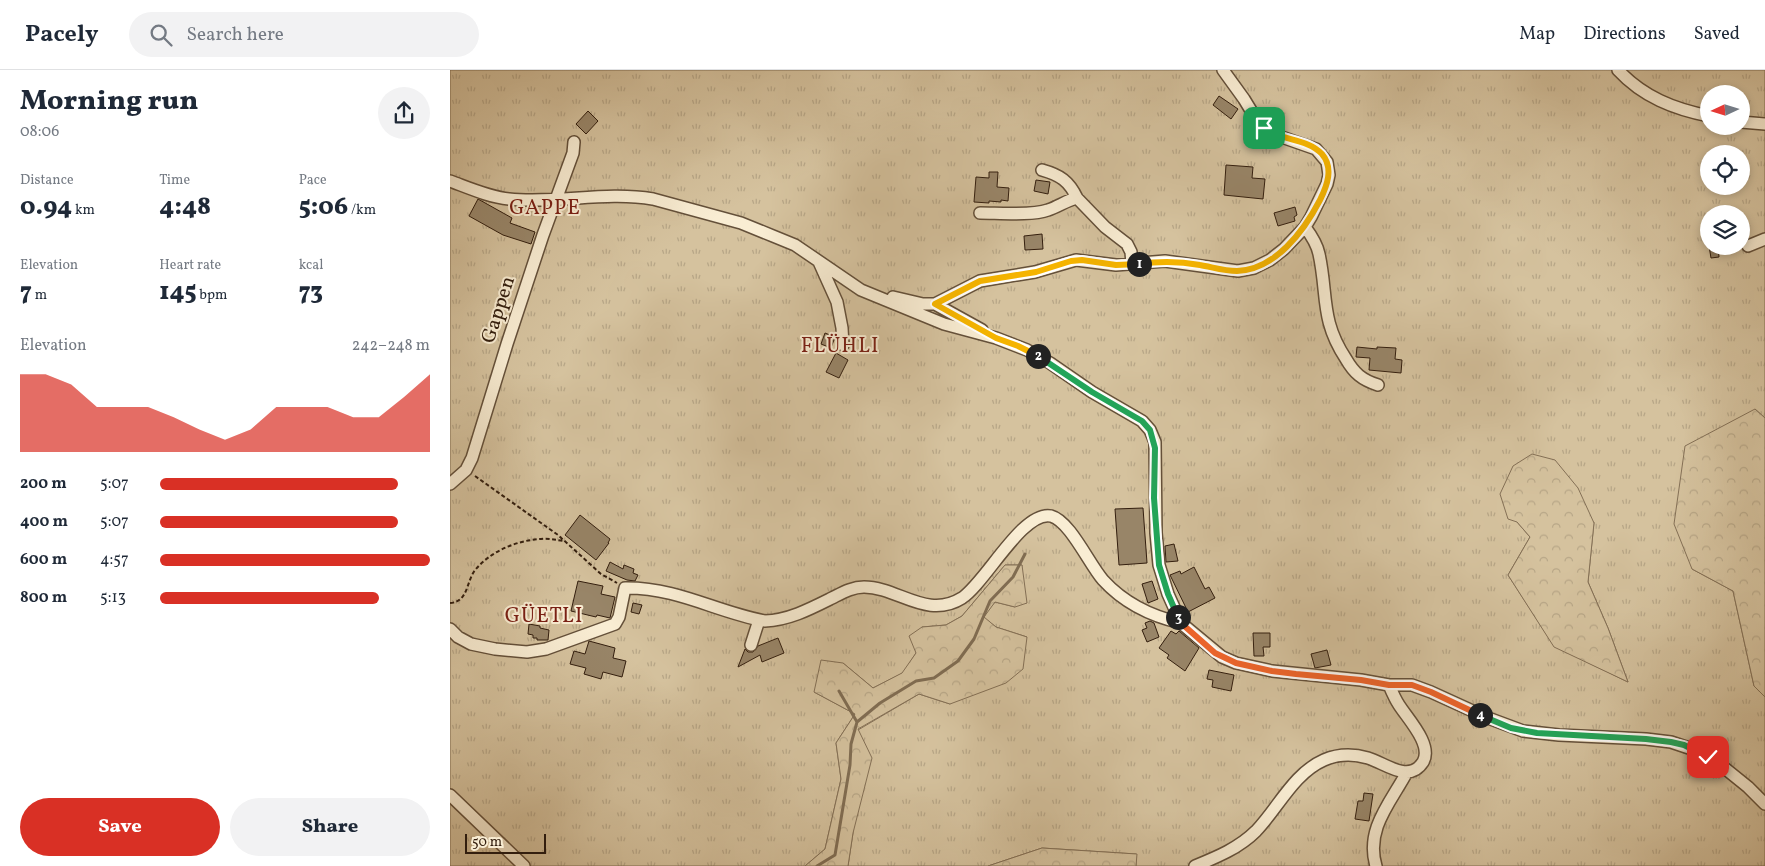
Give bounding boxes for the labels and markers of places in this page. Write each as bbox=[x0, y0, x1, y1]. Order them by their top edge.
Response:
pin bbox=[1243, 107, 1285, 149]
pin: 1 bbox=[1126, 252, 1152, 276]
pin: 2 bbox=[1026, 344, 1050, 368]
pin: 3 bbox=[1166, 604, 1190, 630]
pin: 4 bbox=[1468, 702, 1492, 728]
pin bbox=[1687, 736, 1729, 778]

